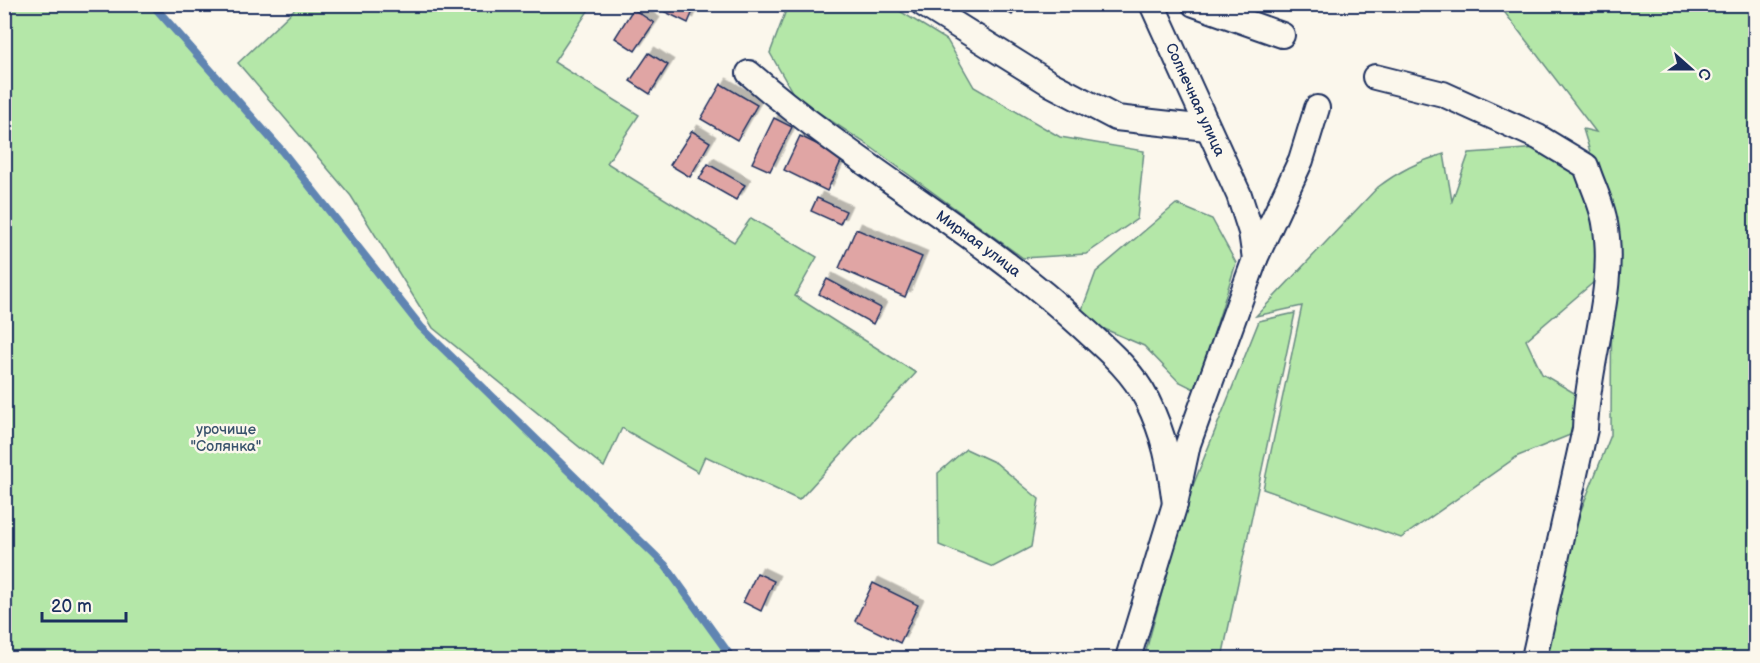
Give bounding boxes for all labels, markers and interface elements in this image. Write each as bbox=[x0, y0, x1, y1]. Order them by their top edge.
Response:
north arrow bbox=[1661, 39, 1721, 99]
street label: Солнечная улица bbox=[1161, 40, 1229, 159]
text: С bbox=[1693, 65, 1714, 82]
street label: Мирная улица bbox=[932, 206, 1025, 281]
park label: урочище "Солянка" bbox=[191, 420, 261, 456]
scale bar bbox=[42, 585, 126, 623]
text: 20 m bbox=[51, 596, 92, 617]

